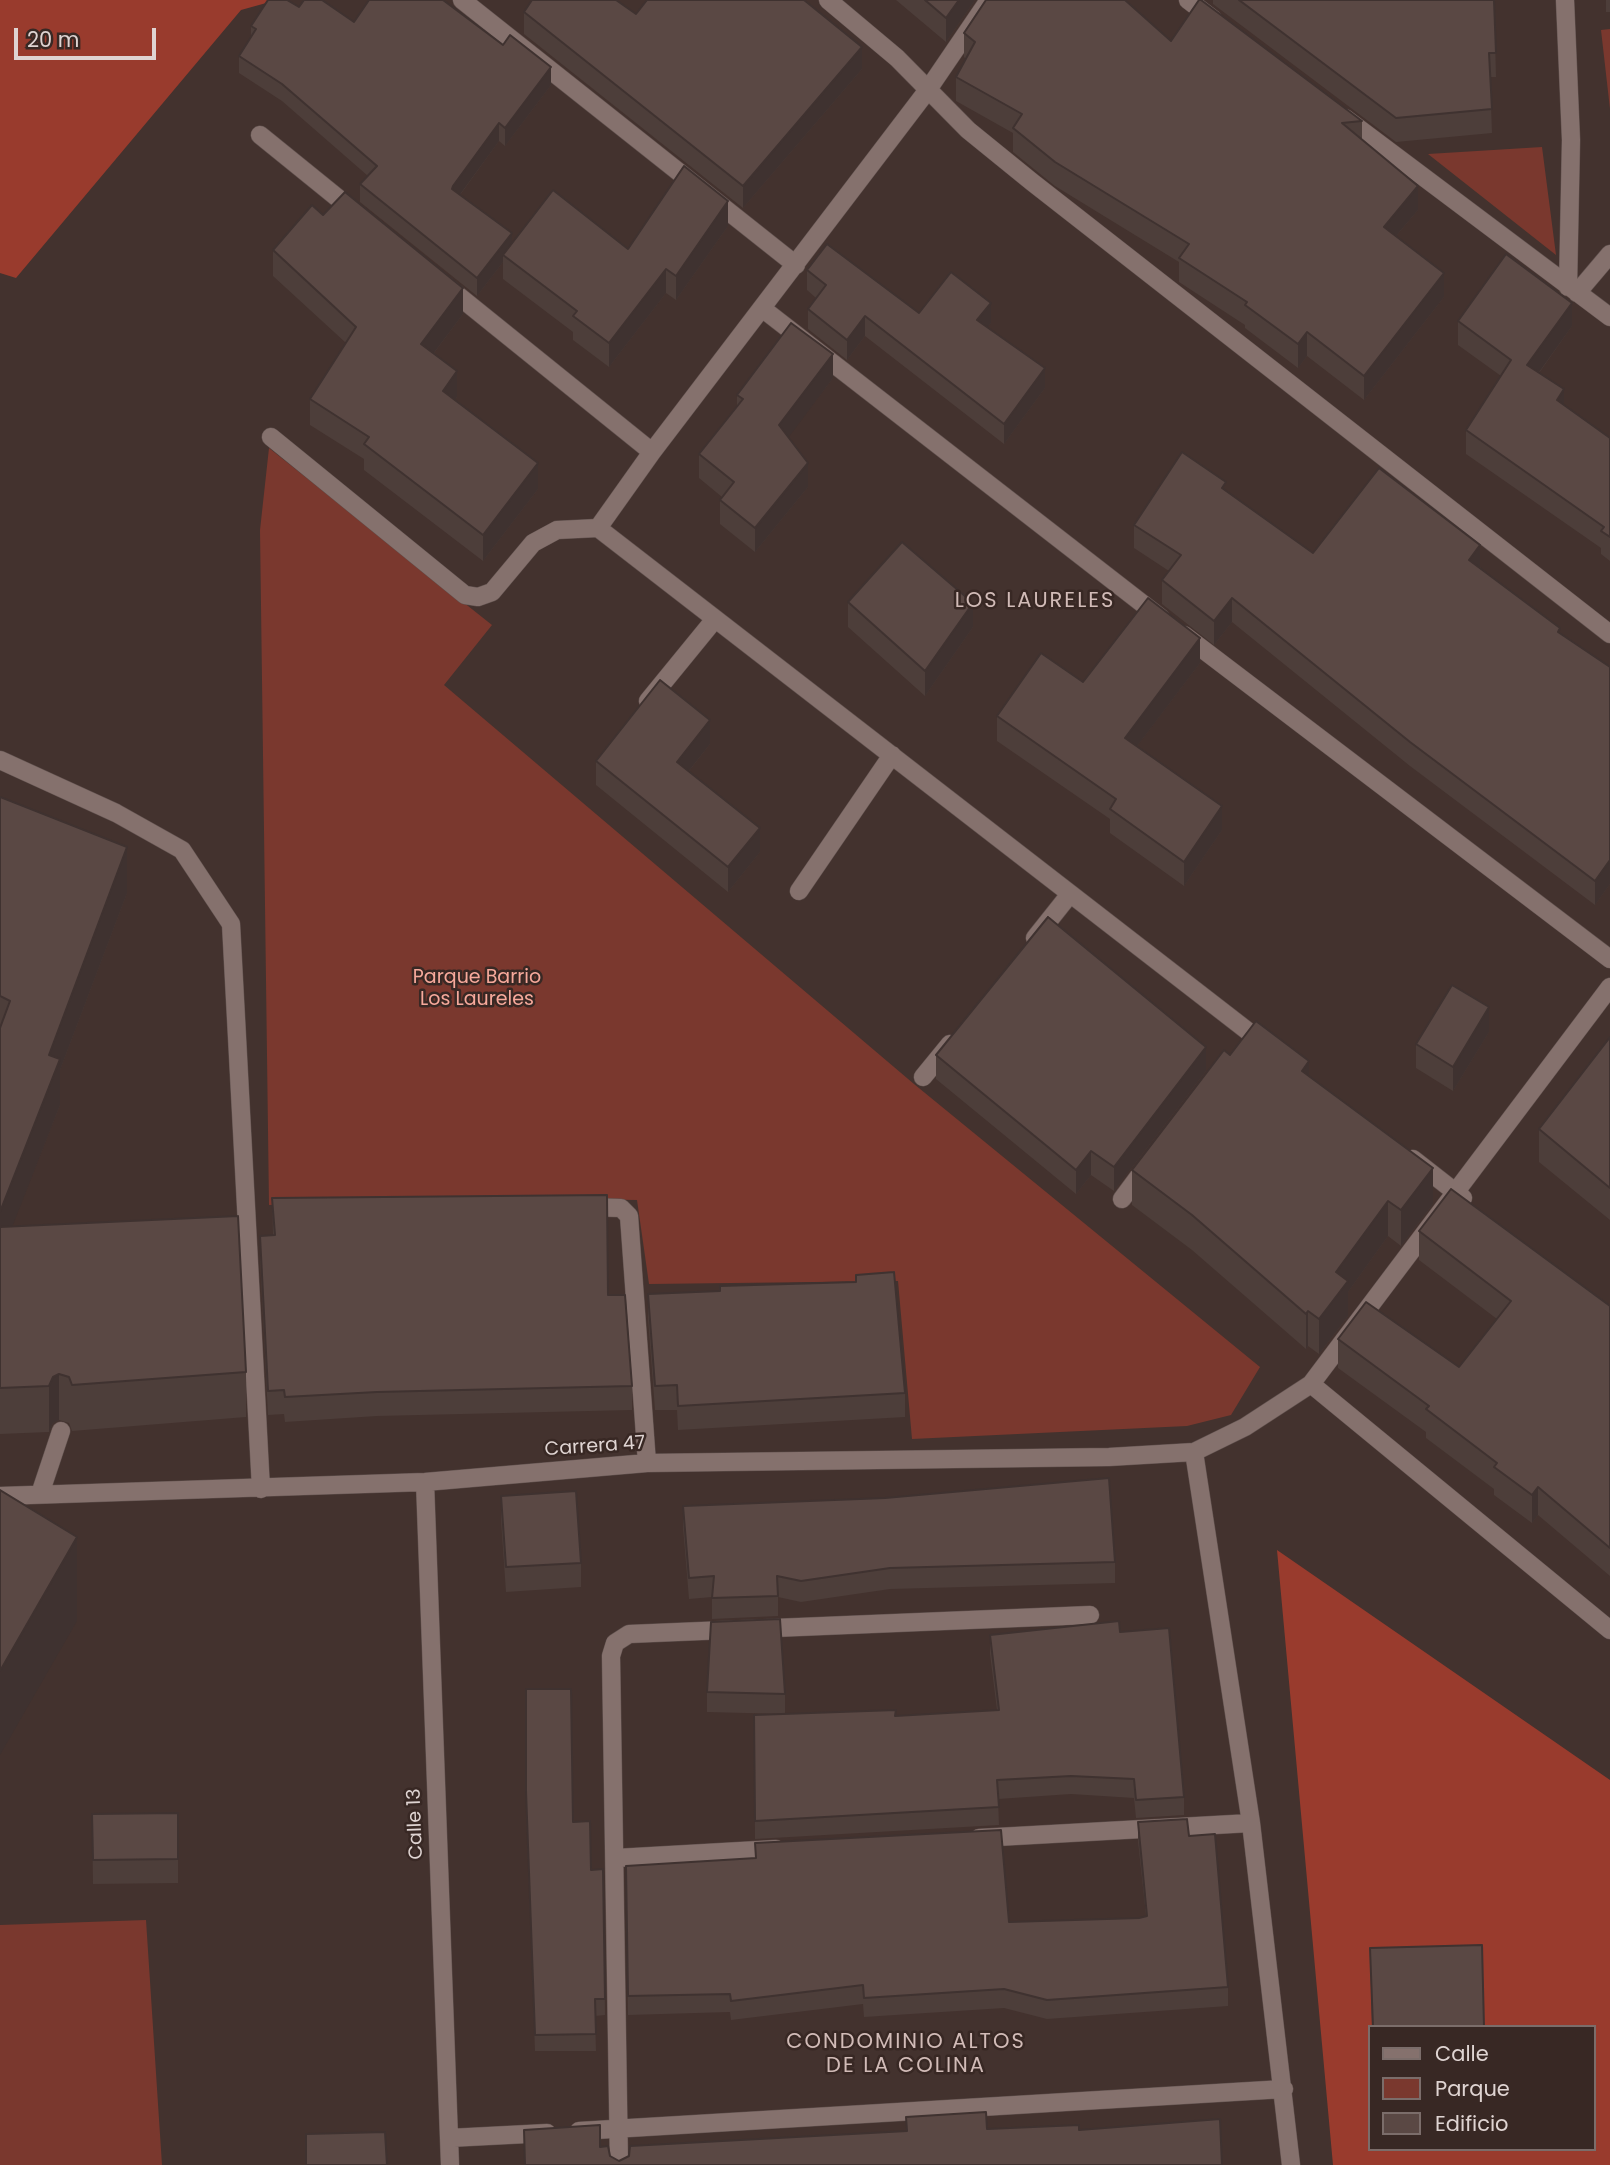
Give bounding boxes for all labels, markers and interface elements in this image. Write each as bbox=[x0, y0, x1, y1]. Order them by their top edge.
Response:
scale bar bbox=[18, 14, 159, 58]
text: 20 m bbox=[27, 25, 80, 54]
district label: LOS LAURELES bbox=[956, 589, 1114, 615]
park label: Parque Barrio Los Laureles bbox=[413, 967, 541, 1011]
street label: Carrera 47 bbox=[544, 1432, 646, 1462]
street label: Calle 13 bbox=[403, 1788, 429, 1860]
legend bbox=[1368, 2025, 1596, 2151]
district label: CONDOMINIO ALTOS DE LA COLINA bbox=[788, 2030, 1024, 2080]
text: Calle bbox=[1435, 2039, 1489, 2068]
text: Parque bbox=[1435, 2074, 1510, 2103]
text: Edificio bbox=[1435, 2109, 1509, 2138]

